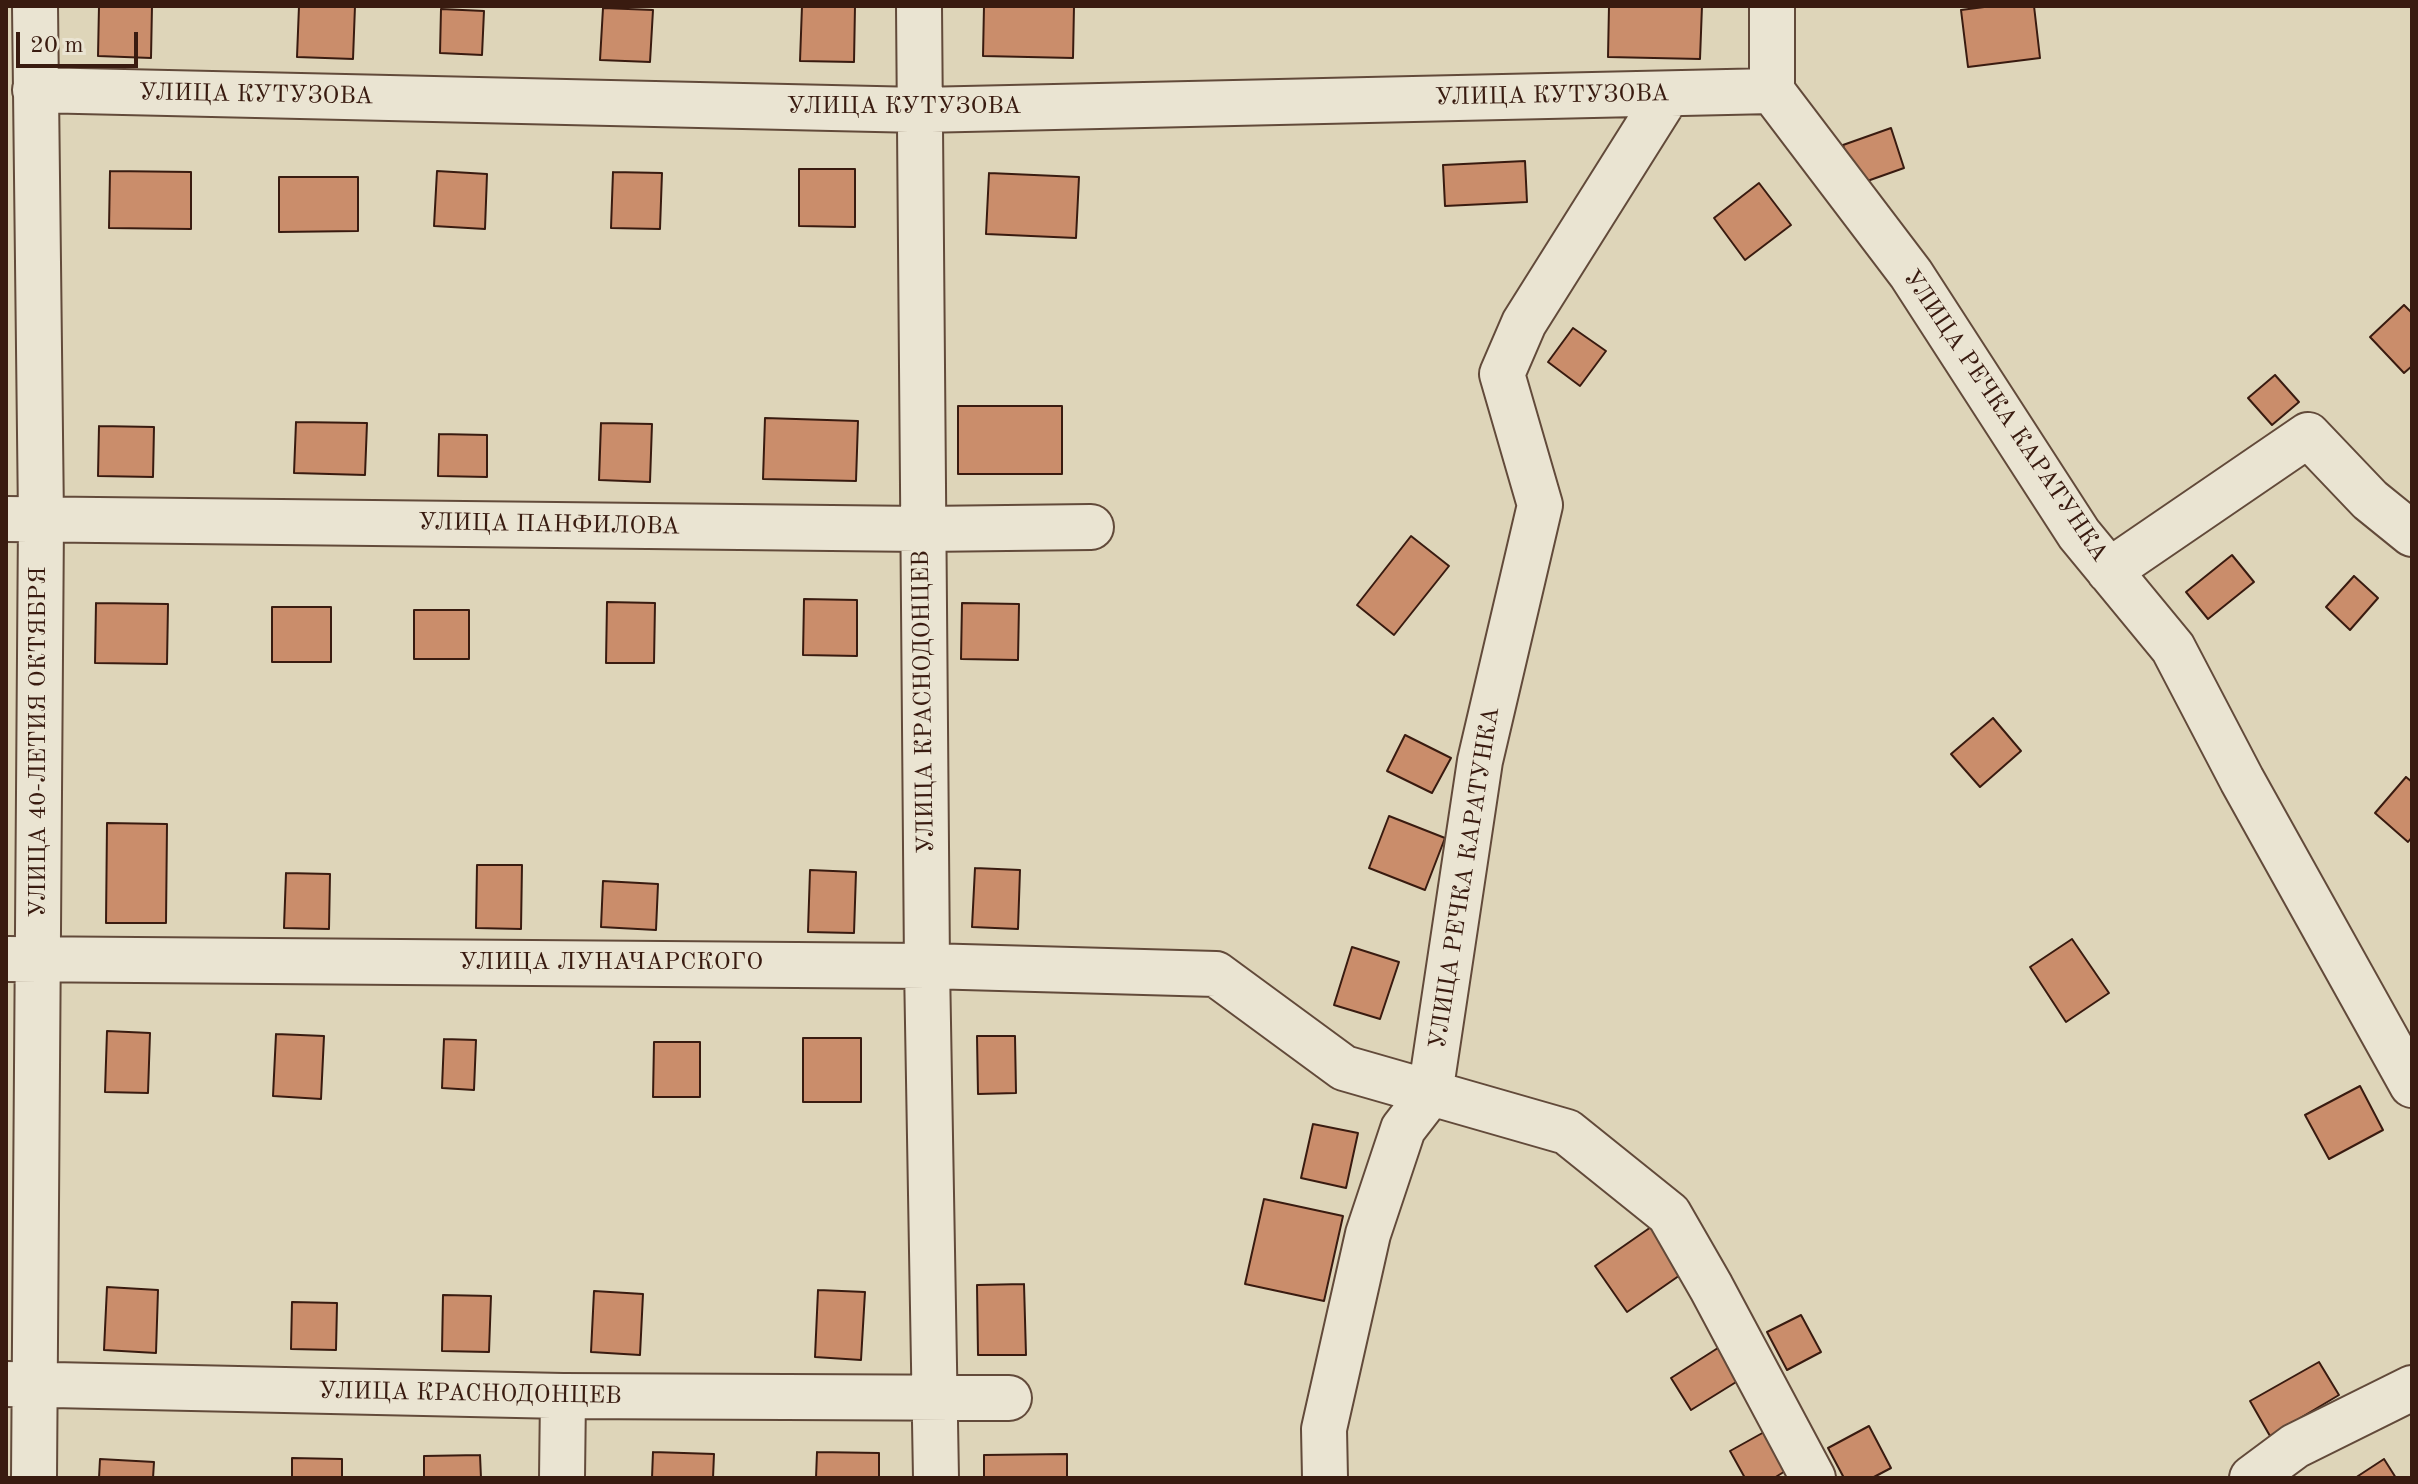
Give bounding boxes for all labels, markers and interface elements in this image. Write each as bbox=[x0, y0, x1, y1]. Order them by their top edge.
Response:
scale bar bbox=[20, 16, 142, 66]
text: 20 m bbox=[30, 34, 84, 58]
street label: УЛИЦА КУТУЗОВА bbox=[139, 79, 373, 111]
street label: УЛИЦА КУТУЗОВА bbox=[1435, 80, 1669, 112]
street label: УЛИЦА КУТУЗОВА bbox=[787, 93, 1021, 121]
street label: УЛИЦА РЕЧКА КАРАТУНКА bbox=[1896, 265, 2114, 567]
street label: УЛИЦА ПАНФИЛОВА bbox=[418, 508, 680, 542]
street label: УЛИЦА КРАСНОДОНЦЕВ bbox=[907, 550, 941, 854]
street label: УЛИЦА 40-ЛЕТИЯ ОКТЯБРЯ bbox=[25, 567, 53, 917]
street label: УЛИЦА РЕЧКА КАРАТУНКА bbox=[1424, 705, 1506, 1051]
street label: УЛИЦА ЛУНАЧАРСКОГО bbox=[459, 949, 763, 977]
street label: УЛИЦА КРАСНОДОНЦЕВ bbox=[318, 1377, 622, 1411]

